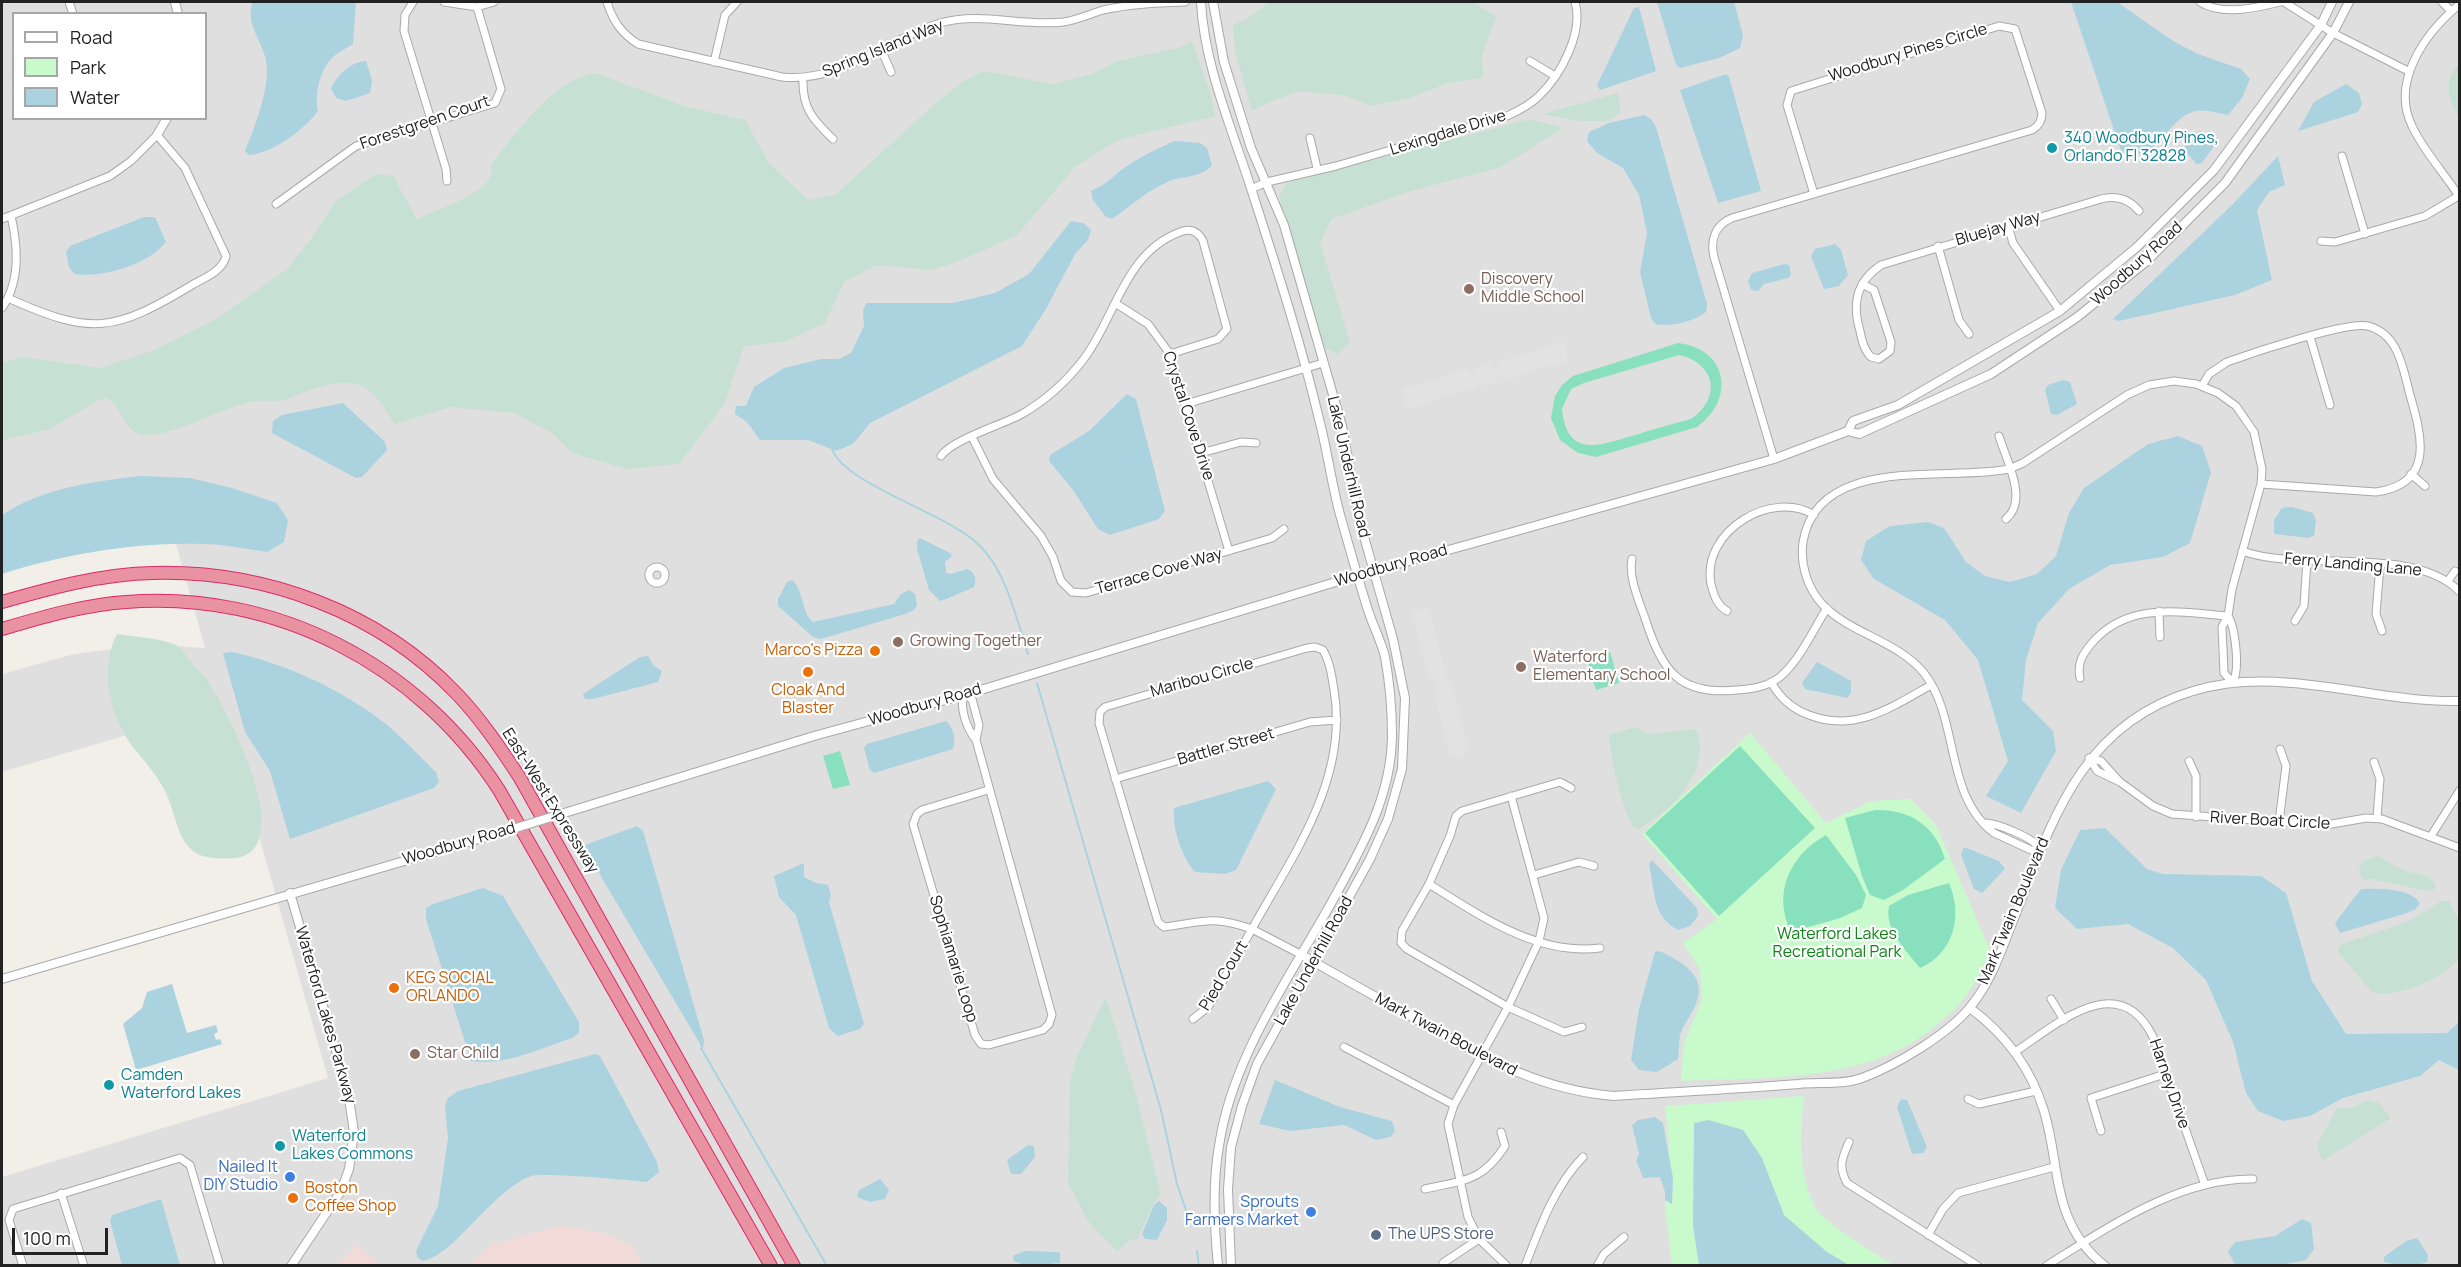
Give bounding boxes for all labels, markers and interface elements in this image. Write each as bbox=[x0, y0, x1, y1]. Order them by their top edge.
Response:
legend bbox=[12, 12, 207, 120]
street label: Spring Island Way bbox=[820, 16, 946, 82]
street label: Woodbury Pines Circle bbox=[1826, 20, 1990, 86]
text: Road bbox=[70, 25, 113, 49]
text: Park bbox=[70, 55, 106, 79]
text: Water bbox=[70, 85, 120, 109]
street label: Forestgreen Court bbox=[358, 92, 492, 154]
street label: Lexingdale Drive bbox=[1388, 106, 1508, 160]
place label: 340 Woodbury Pines, Orlando Fl 32828 bbox=[2064, 129, 2219, 167]
marker: 340 Woodbury Pines, Orlando Fl 32828 bbox=[2045, 141, 2059, 155]
street label: Bluejay Way bbox=[1953, 208, 2043, 250]
street label: Woodbury Road bbox=[2087, 218, 2187, 310]
place label: Discovery Middle School bbox=[1481, 270, 1584, 308]
marker: Discovery Middle School bbox=[1462, 282, 1476, 296]
street label: Crystal Cove Drive bbox=[1158, 349, 1218, 483]
street label: Lake Underhill Road bbox=[1322, 394, 1374, 540]
street label: Woodbury Road bbox=[1332, 541, 1450, 591]
street label: Terrace Cove Way bbox=[1093, 545, 1225, 599]
street label: Ferry Landing Lane bbox=[2283, 549, 2423, 581]
place label: Growing Together bbox=[910, 632, 1042, 652]
marker: Growing Together bbox=[891, 635, 905, 649]
place label: Marco's Pizza bbox=[765, 641, 863, 661]
marker: Marco's Pizza bbox=[868, 644, 882, 658]
place label: Waterford Elementary School bbox=[1533, 648, 1671, 686]
street label: Maribou Circle bbox=[1148, 654, 1256, 702]
marker: Waterford Elementary School bbox=[1514, 660, 1528, 674]
marker: Cloak And Blaster bbox=[801, 665, 815, 679]
street label: Woodbury Road bbox=[866, 680, 984, 730]
place label: Cloak And Blaster bbox=[771, 681, 845, 719]
street label: Battler Street bbox=[1175, 724, 1277, 770]
street label: East-West Expressway bbox=[498, 725, 602, 877]
street label: River Boat Circle bbox=[2209, 808, 2331, 834]
street label: Woodbury Road bbox=[400, 819, 518, 869]
street label: Mark Twain Boulevard bbox=[1974, 834, 2054, 988]
street label: Sophiamarie Loop bbox=[925, 893, 981, 1025]
street label: Lake Underhill Road bbox=[1271, 893, 1357, 1029]
street label: Waterford Lakes Parkway bbox=[290, 924, 360, 1106]
park label: Waterford Lakes Recreational Park bbox=[1773, 925, 1901, 963]
street label: Pied Court bbox=[1196, 938, 1252, 1014]
place label: KEG SOCIAL ORLANDO bbox=[406, 969, 494, 1007]
marker: KEG SOCIAL ORLANDO bbox=[387, 981, 401, 995]
street label: Mark Twain Boulevard bbox=[1372, 989, 1520, 1081]
street label: Harney Drive bbox=[2145, 1037, 2193, 1131]
place label: Star Child bbox=[427, 1044, 499, 1064]
marker: Star Child bbox=[408, 1047, 422, 1061]
place label: Camden Waterford Lakes bbox=[121, 1066, 241, 1104]
marker: Camden Waterford Lakes bbox=[102, 1078, 116, 1092]
place label: Waterford Lakes Commons bbox=[292, 1127, 413, 1165]
marker: Waterford Lakes Commons bbox=[273, 1139, 287, 1153]
place label: Nailed It DIY Studio bbox=[204, 1158, 278, 1196]
marker: Nailed It DIY Studio bbox=[283, 1170, 297, 1184]
place label: Boston Coffee Shop bbox=[305, 1179, 396, 1217]
marker: Boston Coffee Shop bbox=[286, 1191, 300, 1205]
place label: Sprouts Farmers Market bbox=[1185, 1193, 1299, 1231]
marker: Sprouts Farmers Market bbox=[1304, 1205, 1318, 1219]
scale bar bbox=[15, 1216, 111, 1254]
place label: The UPS Store bbox=[1388, 1225, 1494, 1245]
text: 100 m bbox=[23, 1226, 71, 1250]
marker: The UPS Store bbox=[1369, 1228, 1383, 1242]

